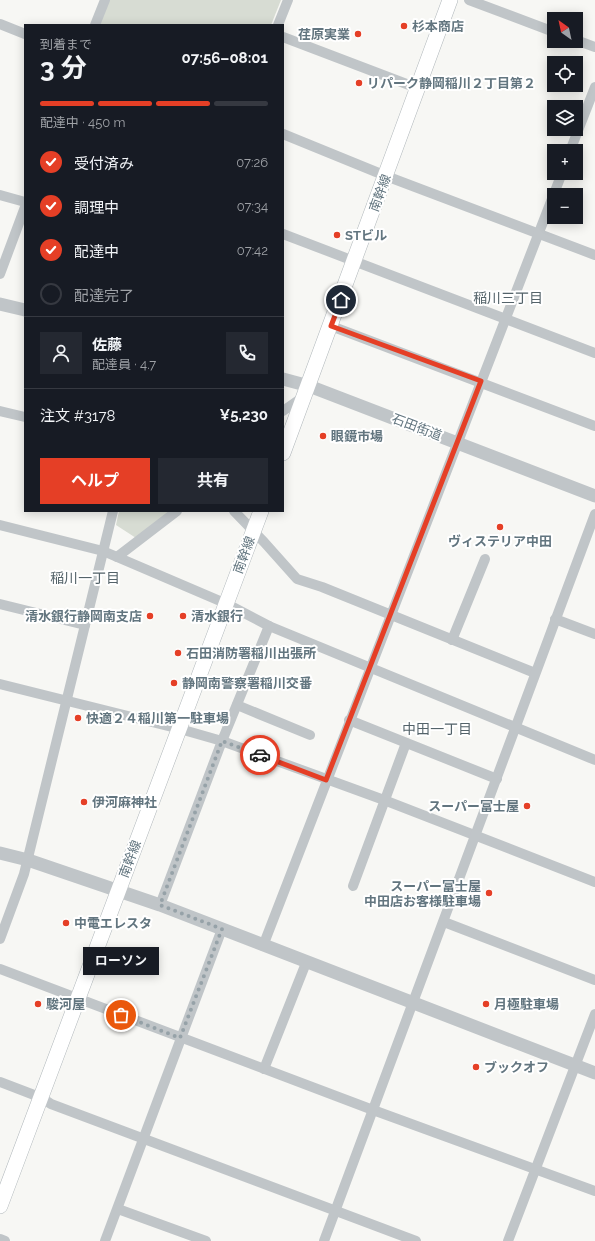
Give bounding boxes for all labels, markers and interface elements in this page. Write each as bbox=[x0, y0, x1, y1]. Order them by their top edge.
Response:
north arrow bbox=[547, 12, 583, 48]
map controls bbox=[547, 12, 583, 224]
place label: 杉本商店 bbox=[412, 19, 464, 34]
marker: 杉本商店 bbox=[399, 21, 409, 31]
place label: 荏原実業 bbox=[298, 27, 350, 42]
marker: 荏原実業 bbox=[353, 29, 363, 39]
text: 到着まで bbox=[40, 37, 92, 52]
text: 07:56–08:01 bbox=[182, 49, 268, 67]
text: 3 分 bbox=[40, 53, 87, 83]
button: locate bbox=[547, 56, 583, 92]
place label: リパーク静岡稲川２丁目第２ bbox=[367, 76, 536, 91]
marker: リパーク静岡稲川２丁目第２ bbox=[354, 78, 364, 88]
button: layers bbox=[547, 100, 583, 136]
text: 配達中 · 450 m bbox=[40, 115, 126, 130]
button: + bbox=[547, 144, 583, 180]
icon: check bbox=[40, 151, 62, 173]
text: 受付済み bbox=[74, 155, 134, 173]
text: 07:26 bbox=[236, 155, 268, 170]
street label: 南幹線 bbox=[366, 172, 394, 214]
button: − bbox=[547, 188, 583, 224]
icon: check bbox=[40, 195, 62, 217]
text: 調理中 bbox=[74, 199, 119, 217]
text: 07:34 bbox=[237, 199, 268, 214]
place label: STビル bbox=[345, 228, 387, 243]
marker: STビル bbox=[332, 230, 342, 240]
icon: check bbox=[40, 239, 62, 261]
text: 配達中 bbox=[74, 243, 119, 261]
text: 07:42 bbox=[237, 243, 268, 258]
pin bbox=[324, 283, 358, 317]
text: 配達完了 bbox=[74, 287, 134, 305]
icon: home bbox=[330, 289, 352, 311]
district label: 稲川三丁目 bbox=[473, 290, 543, 306]
button: person bbox=[40, 332, 82, 374]
button: phone bbox=[226, 332, 268, 374]
text: 佐藤 bbox=[92, 336, 122, 354]
text: 配達員 · 4.7 bbox=[92, 357, 156, 372]
text: ¥5,230 bbox=[219, 406, 268, 424]
text: 注文 #3178 bbox=[40, 407, 115, 425]
street label: 石田街道 bbox=[390, 411, 444, 443]
place label: 眼鏡市場 bbox=[331, 429, 383, 444]
marker: 眼鏡市場 bbox=[318, 431, 328, 441]
button: ヘルプ bbox=[40, 458, 150, 504]
button: 共有 bbox=[158, 458, 268, 504]
marker: ヴィステリア中田 bbox=[495, 522, 505, 532]
street label: 南幹線 bbox=[230, 534, 258, 576]
place label: ヴィステリア中田 bbox=[448, 534, 552, 549]
district label: 稲川一丁目 bbox=[50, 570, 120, 586]
place label: 清水銀行静岡南支店 bbox=[25, 609, 142, 624]
place label: 清水銀行 bbox=[191, 609, 243, 624]
marker: 清水銀行静岡南支店 bbox=[145, 611, 155, 621]
marker: 清水銀行 bbox=[178, 611, 188, 621]
place label: 石田消防署稲川出張所 bbox=[186, 646, 316, 661]
marker: 石田消防署稲川出張所 bbox=[173, 648, 183, 658]
place label: 静岡南警察署稲川交番 bbox=[182, 676, 312, 691]
marker: 静岡南警察署稲川交番 bbox=[169, 678, 179, 688]
place label: 快適２４稲川第一駐車場 bbox=[86, 711, 229, 726]
marker: 快適２４稲川第一駐車場 bbox=[73, 713, 83, 723]
district label: 中田一丁目 bbox=[402, 721, 472, 737]
courier bbox=[240, 735, 280, 775]
icon: car bbox=[249, 744, 271, 766]
place label: 伊河麻神社 bbox=[92, 795, 157, 810]
marker: 伊河麻神社 bbox=[79, 797, 89, 807]
place label: スーパー富士屋 bbox=[428, 799, 519, 814]
marker: スーパー富士屋 bbox=[522, 801, 532, 811]
street label: 南幹線 bbox=[116, 838, 144, 880]
place label: スーパー富士屋 中田店お客様駐車場 bbox=[364, 879, 481, 909]
marker: スーパー富士屋 中田店お客様駐車場 bbox=[484, 888, 494, 898]
place label: 中電エレスタ bbox=[74, 916, 152, 931]
marker: 中電エレスタ bbox=[61, 918, 71, 928]
callout: ローソン bbox=[83, 947, 159, 975]
text: ローソン bbox=[95, 953, 147, 968]
place label: 駿河屋 bbox=[46, 997, 85, 1012]
place label: 月極駐車場 bbox=[494, 997, 559, 1012]
pin bbox=[104, 998, 138, 1032]
marker: 駿河屋 bbox=[33, 999, 43, 1009]
marker: 月極駐車場 bbox=[481, 999, 491, 1009]
icon: bag bbox=[110, 1004, 132, 1026]
place label: ブックオフ bbox=[484, 1060, 549, 1075]
marker: ブックオフ bbox=[471, 1062, 481, 1072]

